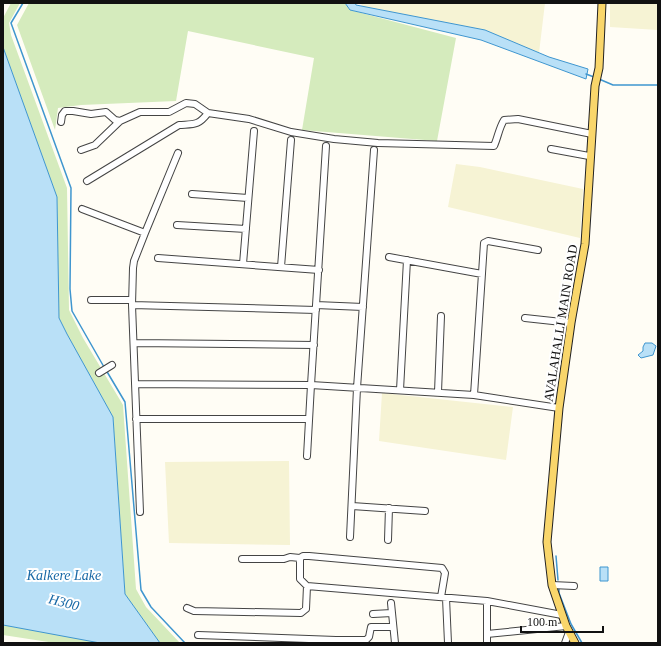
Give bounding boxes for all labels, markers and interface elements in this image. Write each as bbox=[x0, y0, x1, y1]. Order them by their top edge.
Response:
street label: AVALAHALLI MAIN ROAD bbox=[541, 243, 580, 403]
water label: Kalkere Lake bbox=[26, 568, 101, 583]
water label: H300 bbox=[46, 591, 81, 614]
scale bar bbox=[521, 608, 603, 634]
text: 100 m bbox=[527, 615, 558, 629]

